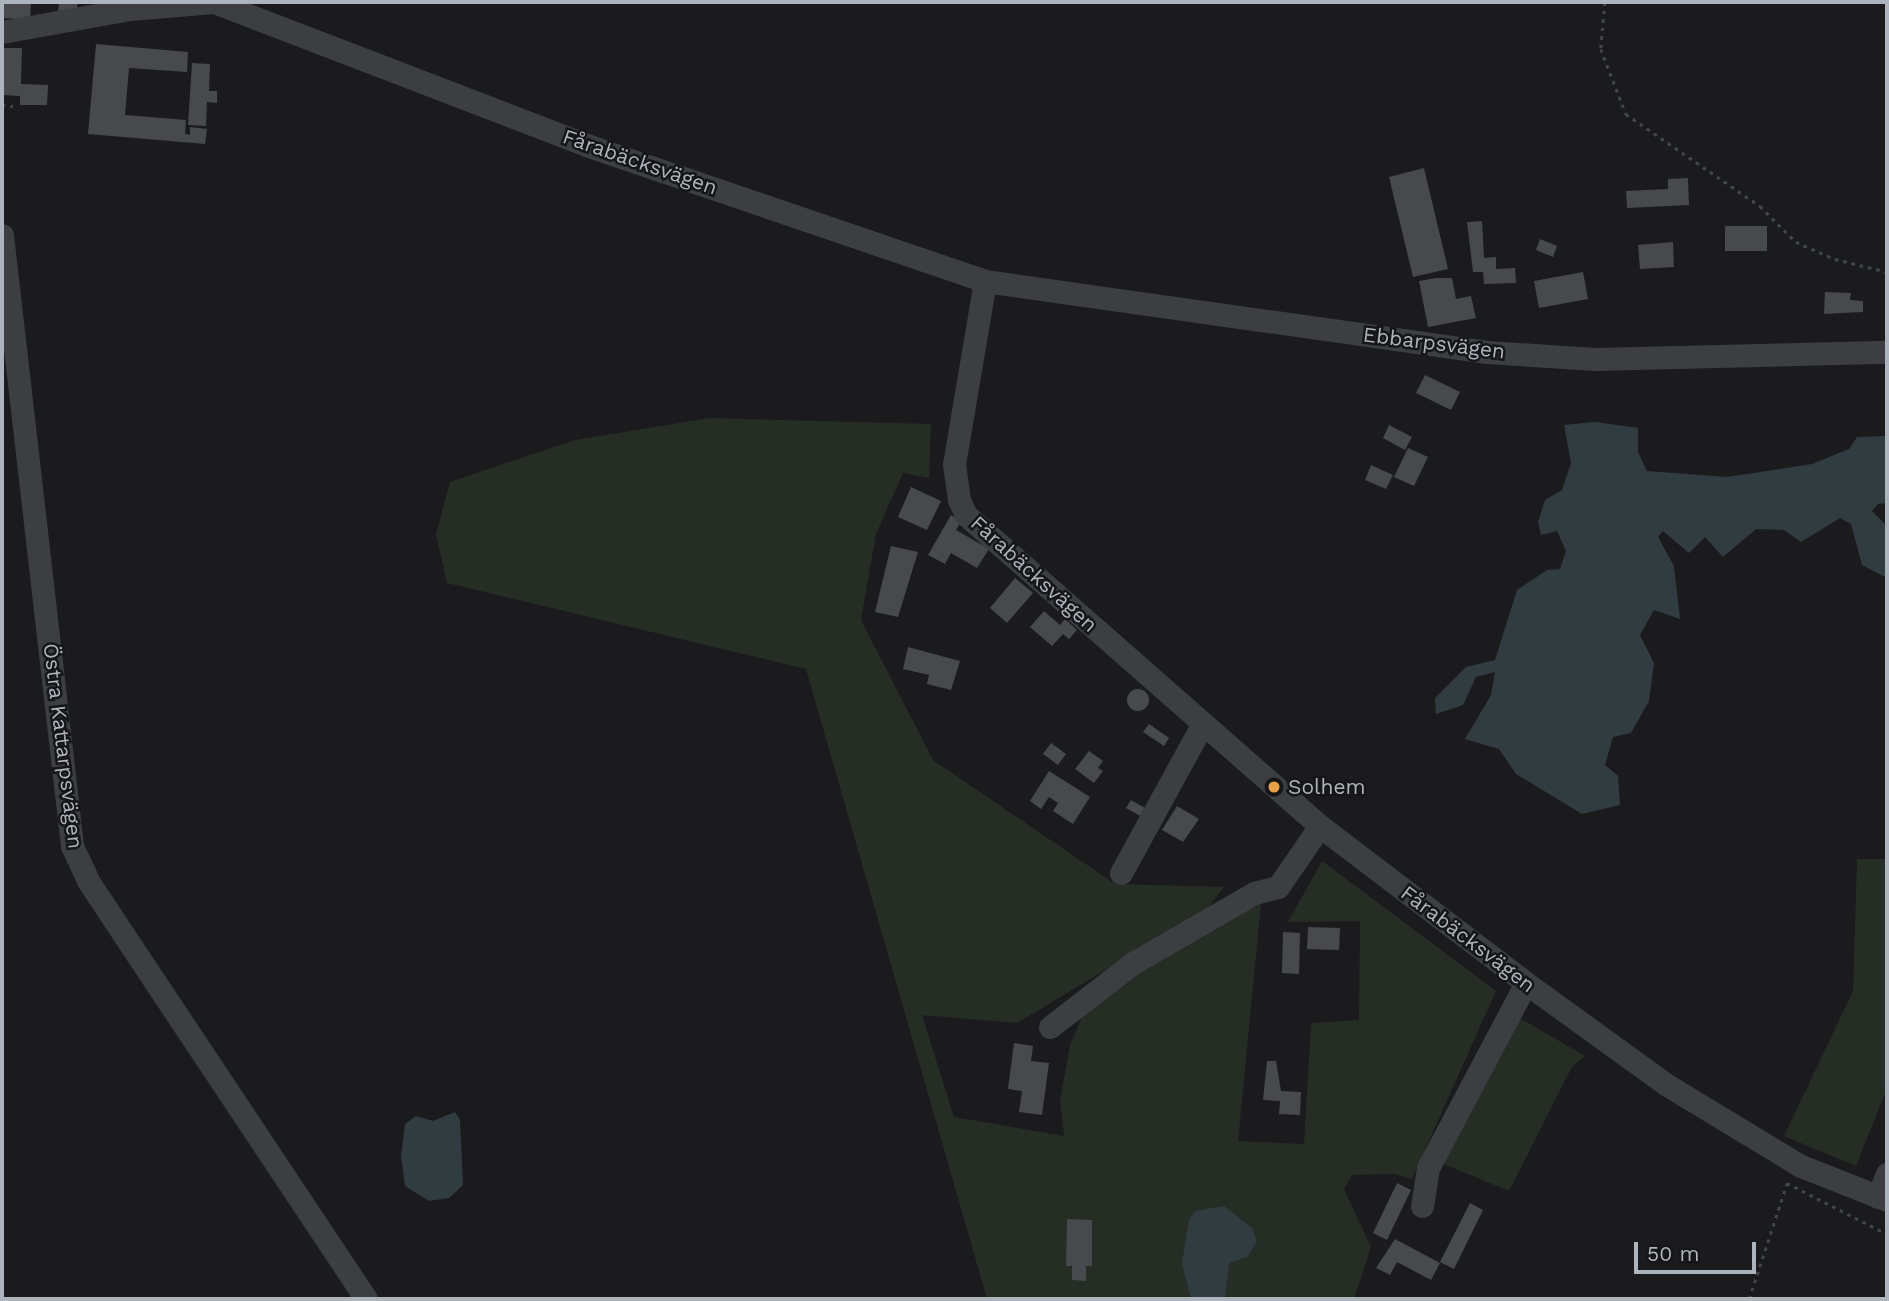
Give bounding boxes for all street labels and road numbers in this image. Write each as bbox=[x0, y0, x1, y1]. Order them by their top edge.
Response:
street label: Fårabäcksvägen bbox=[559, 124, 721, 200]
street label: Ebbarpsvägen bbox=[1362, 322, 1506, 364]
street label: Fårabäcksvägen bbox=[965, 510, 1103, 638]
street label: Östra Kattarpsvägen bbox=[38, 642, 88, 850]
street label: Fårabäcksvägen bbox=[1396, 880, 1540, 998]

